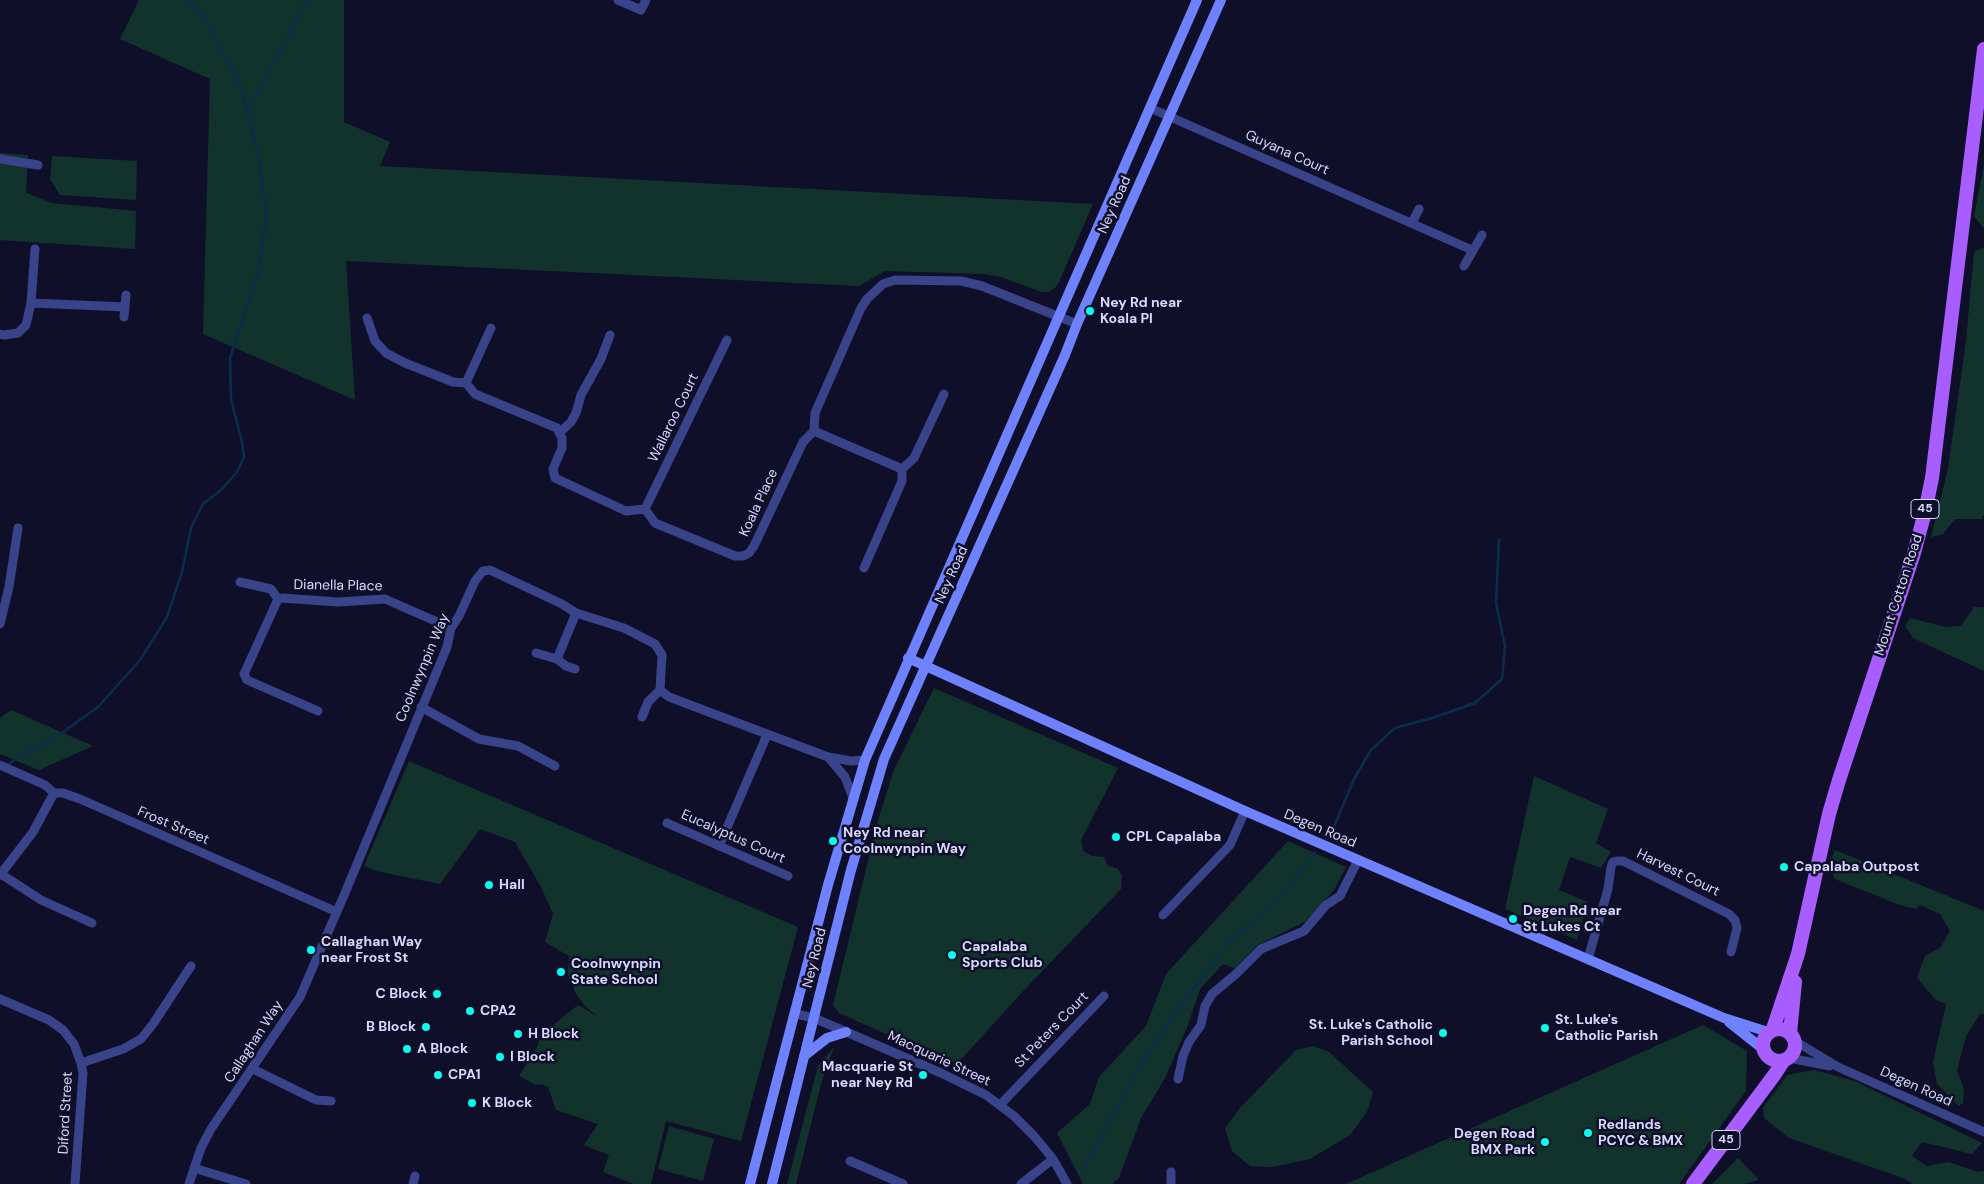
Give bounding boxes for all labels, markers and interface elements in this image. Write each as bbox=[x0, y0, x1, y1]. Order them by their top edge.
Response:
street label: Guyana Court bbox=[1242, 127, 1332, 179]
street label: Ney Road bbox=[1095, 174, 1135, 236]
place label: Ney Rd near Koala Pl bbox=[1100, 295, 1182, 328]
marker: Ney Rd near Koala Pl bbox=[1084, 305, 1096, 317]
street label: Wallaroo Court bbox=[645, 371, 703, 465]
street label: Koala Place bbox=[736, 466, 782, 540]
road number: 45 bbox=[1911, 499, 1939, 518]
street label: Mount Cotton Road bbox=[1871, 532, 1927, 658]
street label: Ney Road bbox=[932, 544, 972, 606]
street label: Dianella Place bbox=[293, 577, 383, 595]
street label: Coolnwynpin Way bbox=[393, 611, 453, 725]
street label: Frost Street bbox=[135, 803, 211, 849]
street label: Degen Road bbox=[1281, 806, 1359, 852]
street label: Eucalyptus Court bbox=[678, 807, 788, 867]
place label: Ney Rd near Coolnwynpin Way bbox=[843, 825, 966, 858]
place label: CPL Capalaba bbox=[1126, 829, 1221, 845]
marker: CPL Capalaba bbox=[1110, 831, 1122, 843]
marker: Ney Rd near Coolnwynpin Way bbox=[827, 835, 839, 847]
street label: Harvest Court bbox=[1634, 846, 1722, 900]
place label: Capalaba Outpost bbox=[1794, 859, 1919, 875]
marker: Capalaba Outpost bbox=[1778, 861, 1790, 873]
place label: Hall bbox=[499, 877, 525, 893]
marker: Hall bbox=[483, 879, 495, 891]
place label: Degen Rd near St Lukes Ct bbox=[1523, 903, 1621, 936]
marker: Degen Rd near St Lukes Ct bbox=[1507, 913, 1519, 925]
street label: Ney Road bbox=[799, 926, 831, 990]
place label: Callaghan Way near Frost St bbox=[321, 934, 422, 966]
place label: Capalaba Sports Club bbox=[962, 939, 1043, 972]
marker: Callaghan Way near Frost St bbox=[305, 944, 317, 956]
marker: Capalaba Sports Club bbox=[946, 949, 958, 961]
place label: Coolnwynpin State School bbox=[571, 956, 661, 989]
marker: Coolnwynpin State School bbox=[555, 966, 567, 978]
place label: C Block bbox=[376, 986, 427, 1002]
marker: C Block bbox=[431, 988, 443, 1000]
street label: St Peters Court bbox=[1012, 989, 1092, 1071]
street label: Callaghan Way bbox=[221, 998, 287, 1086]
place label: CPA2 bbox=[480, 1003, 516, 1019]
marker: CPA2 bbox=[464, 1005, 476, 1017]
place label: St. Luke's Catholic Parish bbox=[1555, 1012, 1658, 1044]
place label: St. Luke's Catholic Parish School bbox=[1309, 1017, 1433, 1050]
place label: B Block bbox=[366, 1019, 416, 1035]
marker: B Block bbox=[420, 1021, 432, 1033]
marker: St. Luke's Catholic Parish bbox=[1539, 1022, 1551, 1034]
place label: H Block bbox=[528, 1026, 579, 1042]
marker: St. Luke's Catholic Parish School bbox=[1437, 1027, 1449, 1039]
marker: H Block bbox=[512, 1028, 524, 1040]
street label: Macquarie Street bbox=[885, 1028, 993, 1090]
place label: A Block bbox=[417, 1041, 468, 1057]
marker: A Block bbox=[401, 1043, 413, 1055]
place label: I Block bbox=[510, 1049, 555, 1065]
marker: I Block bbox=[494, 1051, 506, 1063]
place label: Macquarie St near Ney Rd bbox=[822, 1059, 913, 1092]
street label: Degen Road bbox=[1877, 1064, 1955, 1110]
place label: CPA1 bbox=[448, 1067, 481, 1083]
marker: CPA1 bbox=[432, 1069, 444, 1081]
marker: Macquarie St near Ney Rd bbox=[917, 1069, 929, 1081]
street label: Diford Street bbox=[55, 1071, 77, 1155]
place label: K Block bbox=[482, 1095, 532, 1111]
marker: K Block bbox=[466, 1097, 478, 1109]
place label: Redlands PCYC & BMX bbox=[1598, 1117, 1683, 1150]
place label: Degen Road BMX Park bbox=[1454, 1126, 1535, 1158]
marker: Redlands PCYC & BMX bbox=[1582, 1127, 1594, 1139]
road number: 45 bbox=[1712, 1130, 1740, 1150]
marker: Degen Road BMX Park bbox=[1539, 1136, 1551, 1148]

